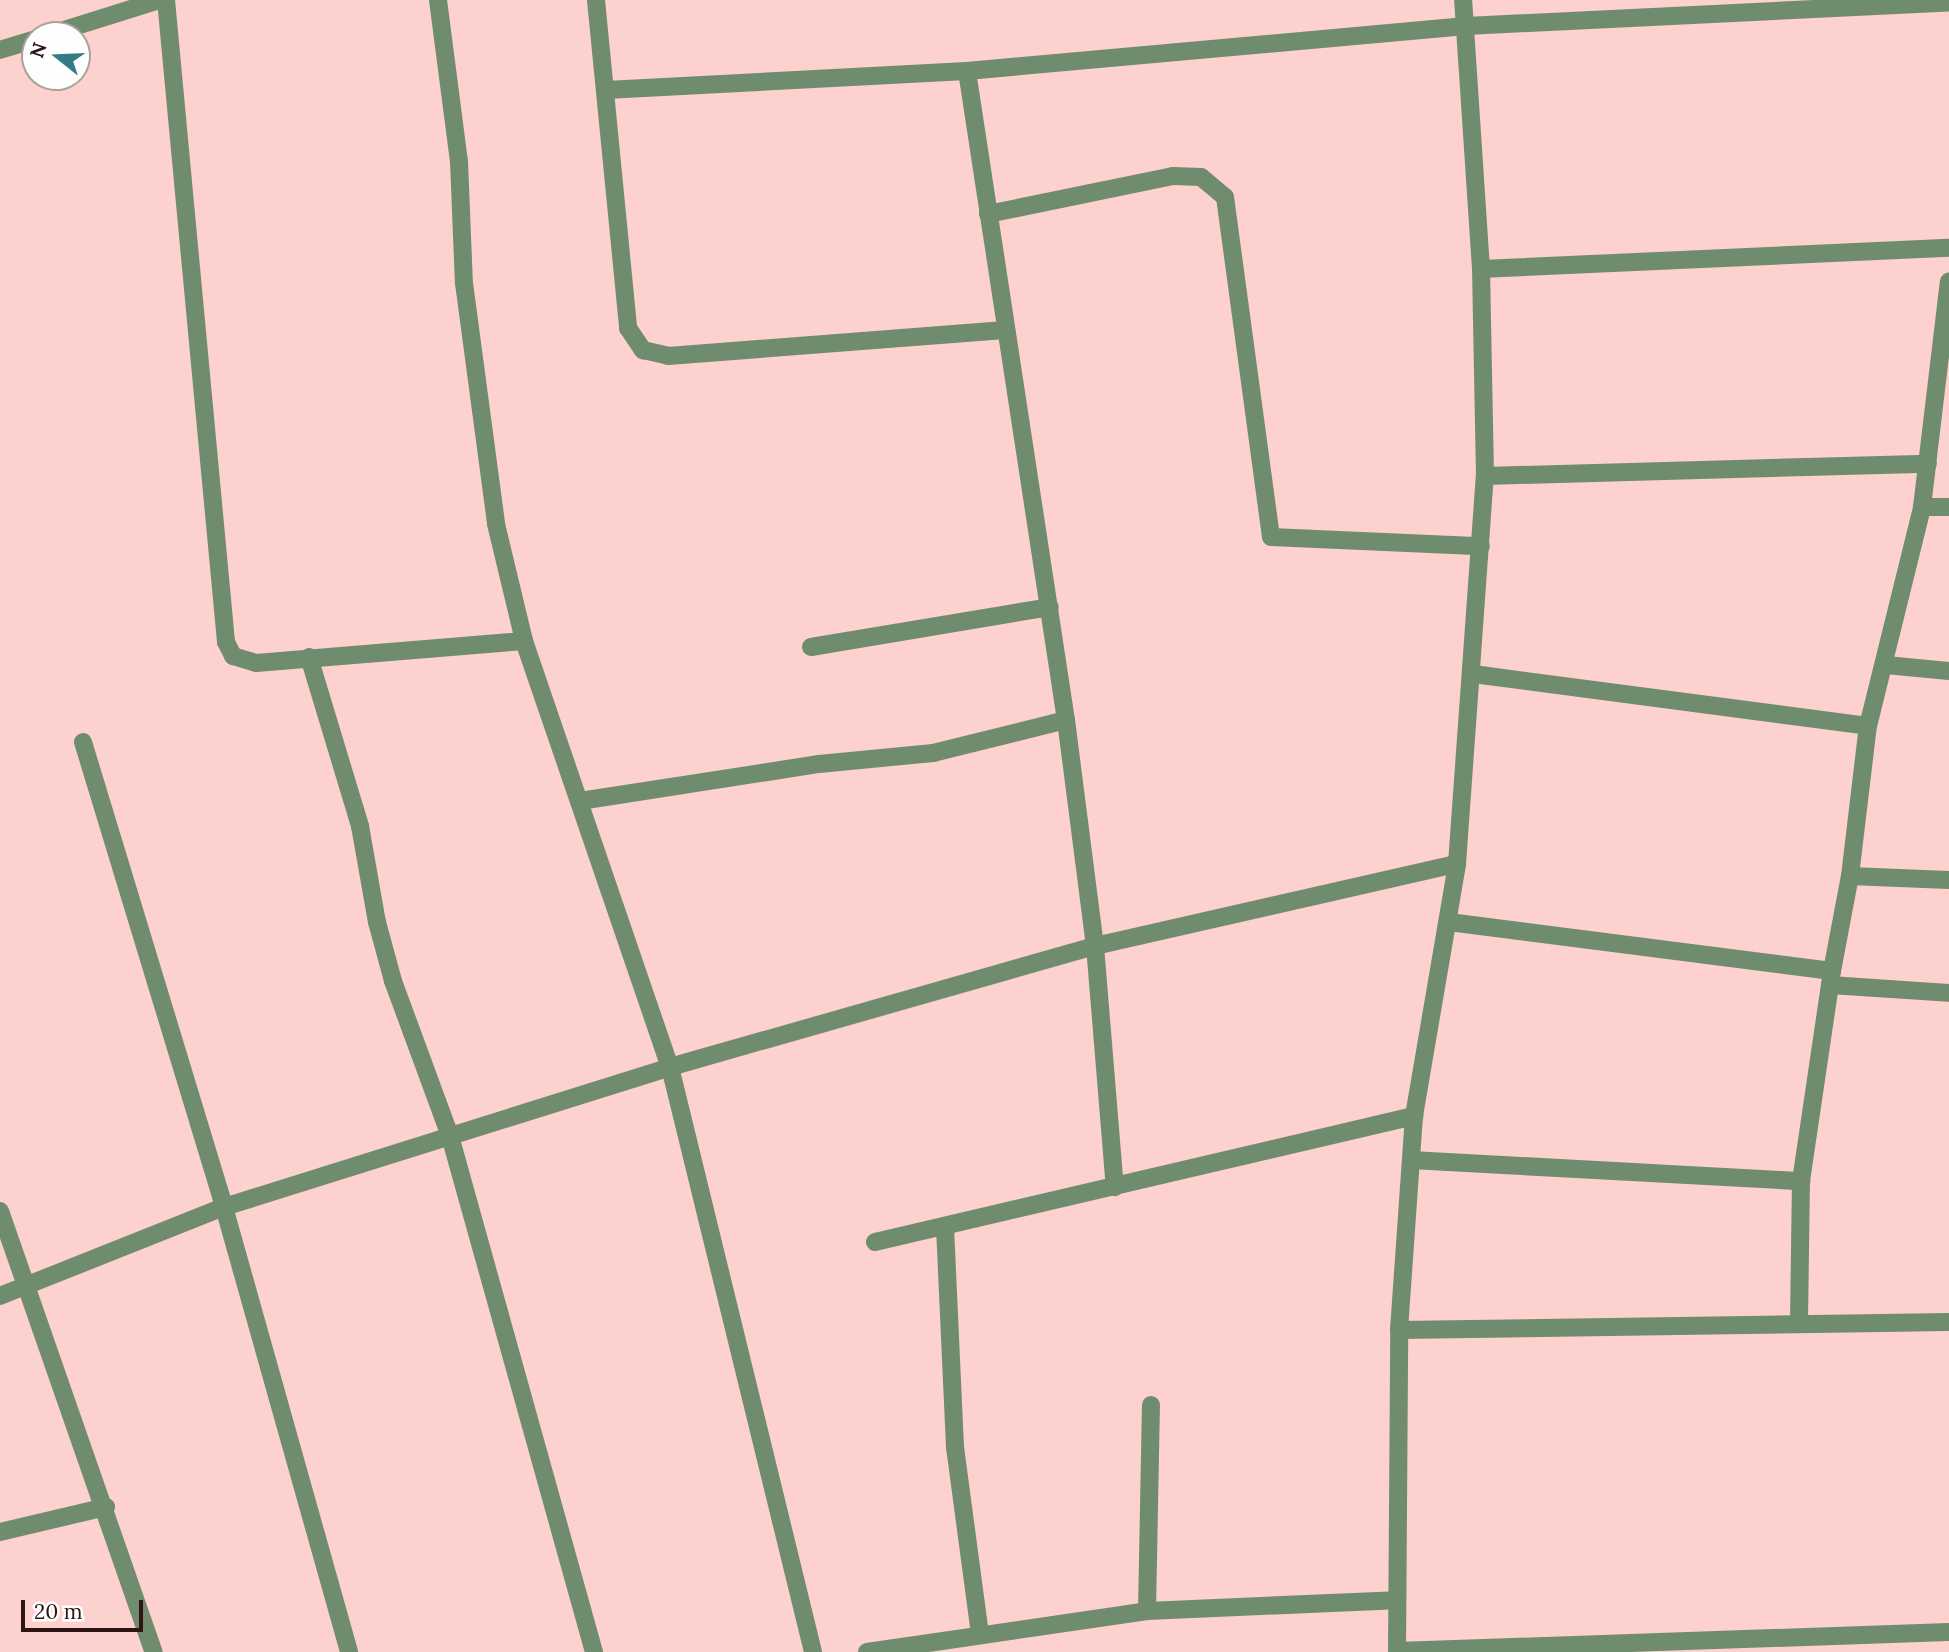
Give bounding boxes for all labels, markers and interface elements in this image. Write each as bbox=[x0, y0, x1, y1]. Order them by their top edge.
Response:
north arrow bbox=[21, 21, 91, 91]
text: N bbox=[24, 39, 52, 61]
scale bar bbox=[24, 1586, 147, 1630]
text: 20 m bbox=[34, 1598, 83, 1625]

